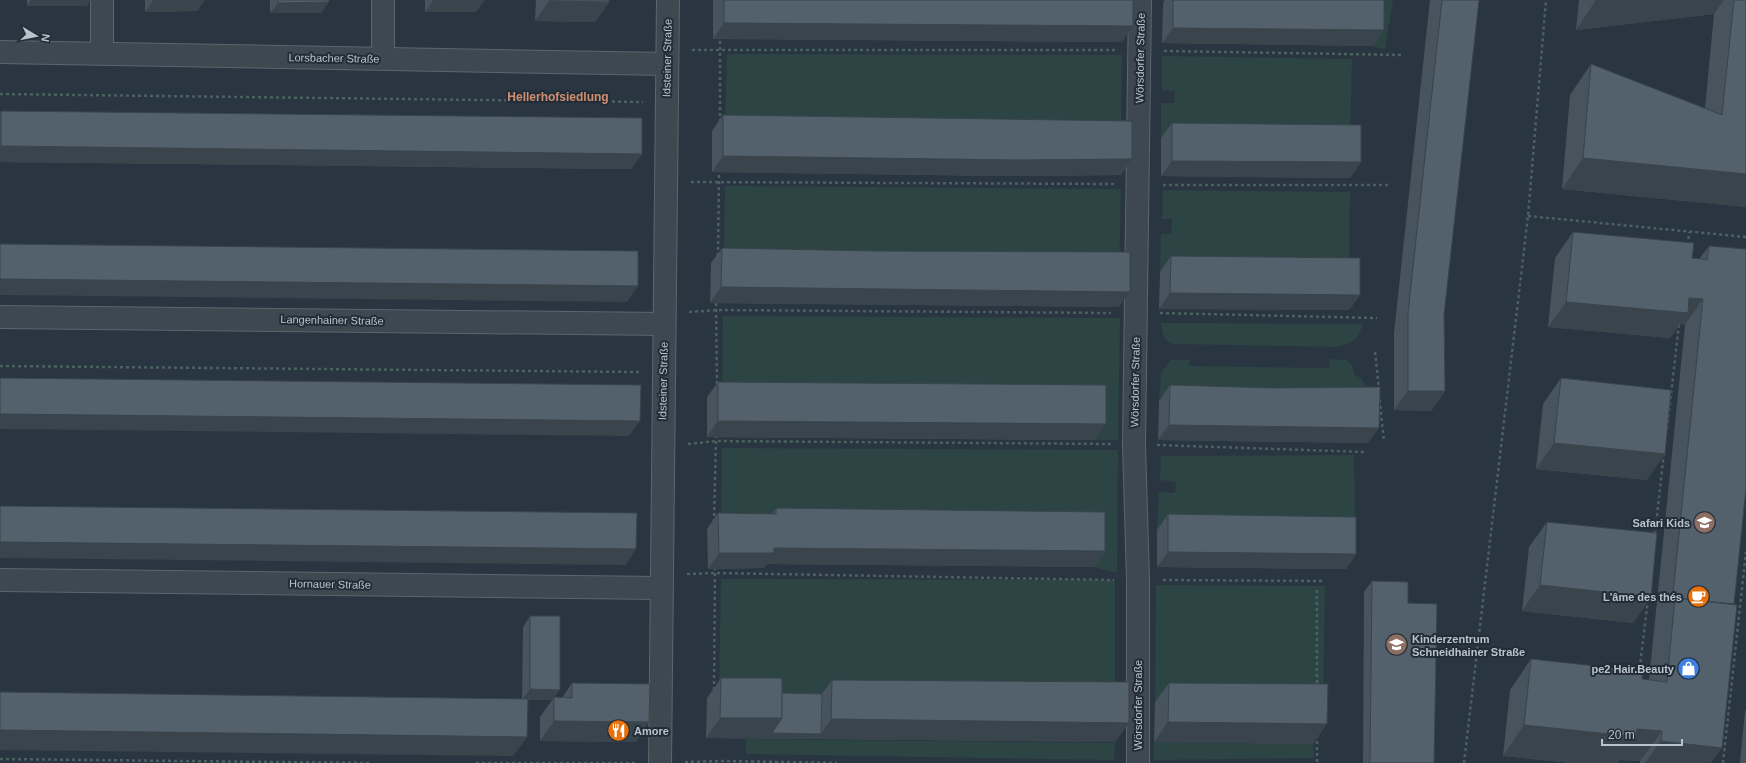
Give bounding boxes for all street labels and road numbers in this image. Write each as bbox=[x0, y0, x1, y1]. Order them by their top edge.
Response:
street label: Wörsdorfer Straße bbox=[1133, 13, 1147, 103]
street label: Idsteiner Straße bbox=[660, 19, 674, 97]
street label: Lorsbacher Straße bbox=[288, 51, 380, 65]
street label: Langenhainer Straße bbox=[280, 313, 384, 327]
street label: Wörsdorfer Straße bbox=[1128, 337, 1142, 427]
street label: Idsteiner Straße bbox=[656, 342, 670, 420]
street label: Hornauer Straße bbox=[289, 577, 371, 591]
street label: Wörsdorfer Straße bbox=[1132, 660, 1144, 750]

